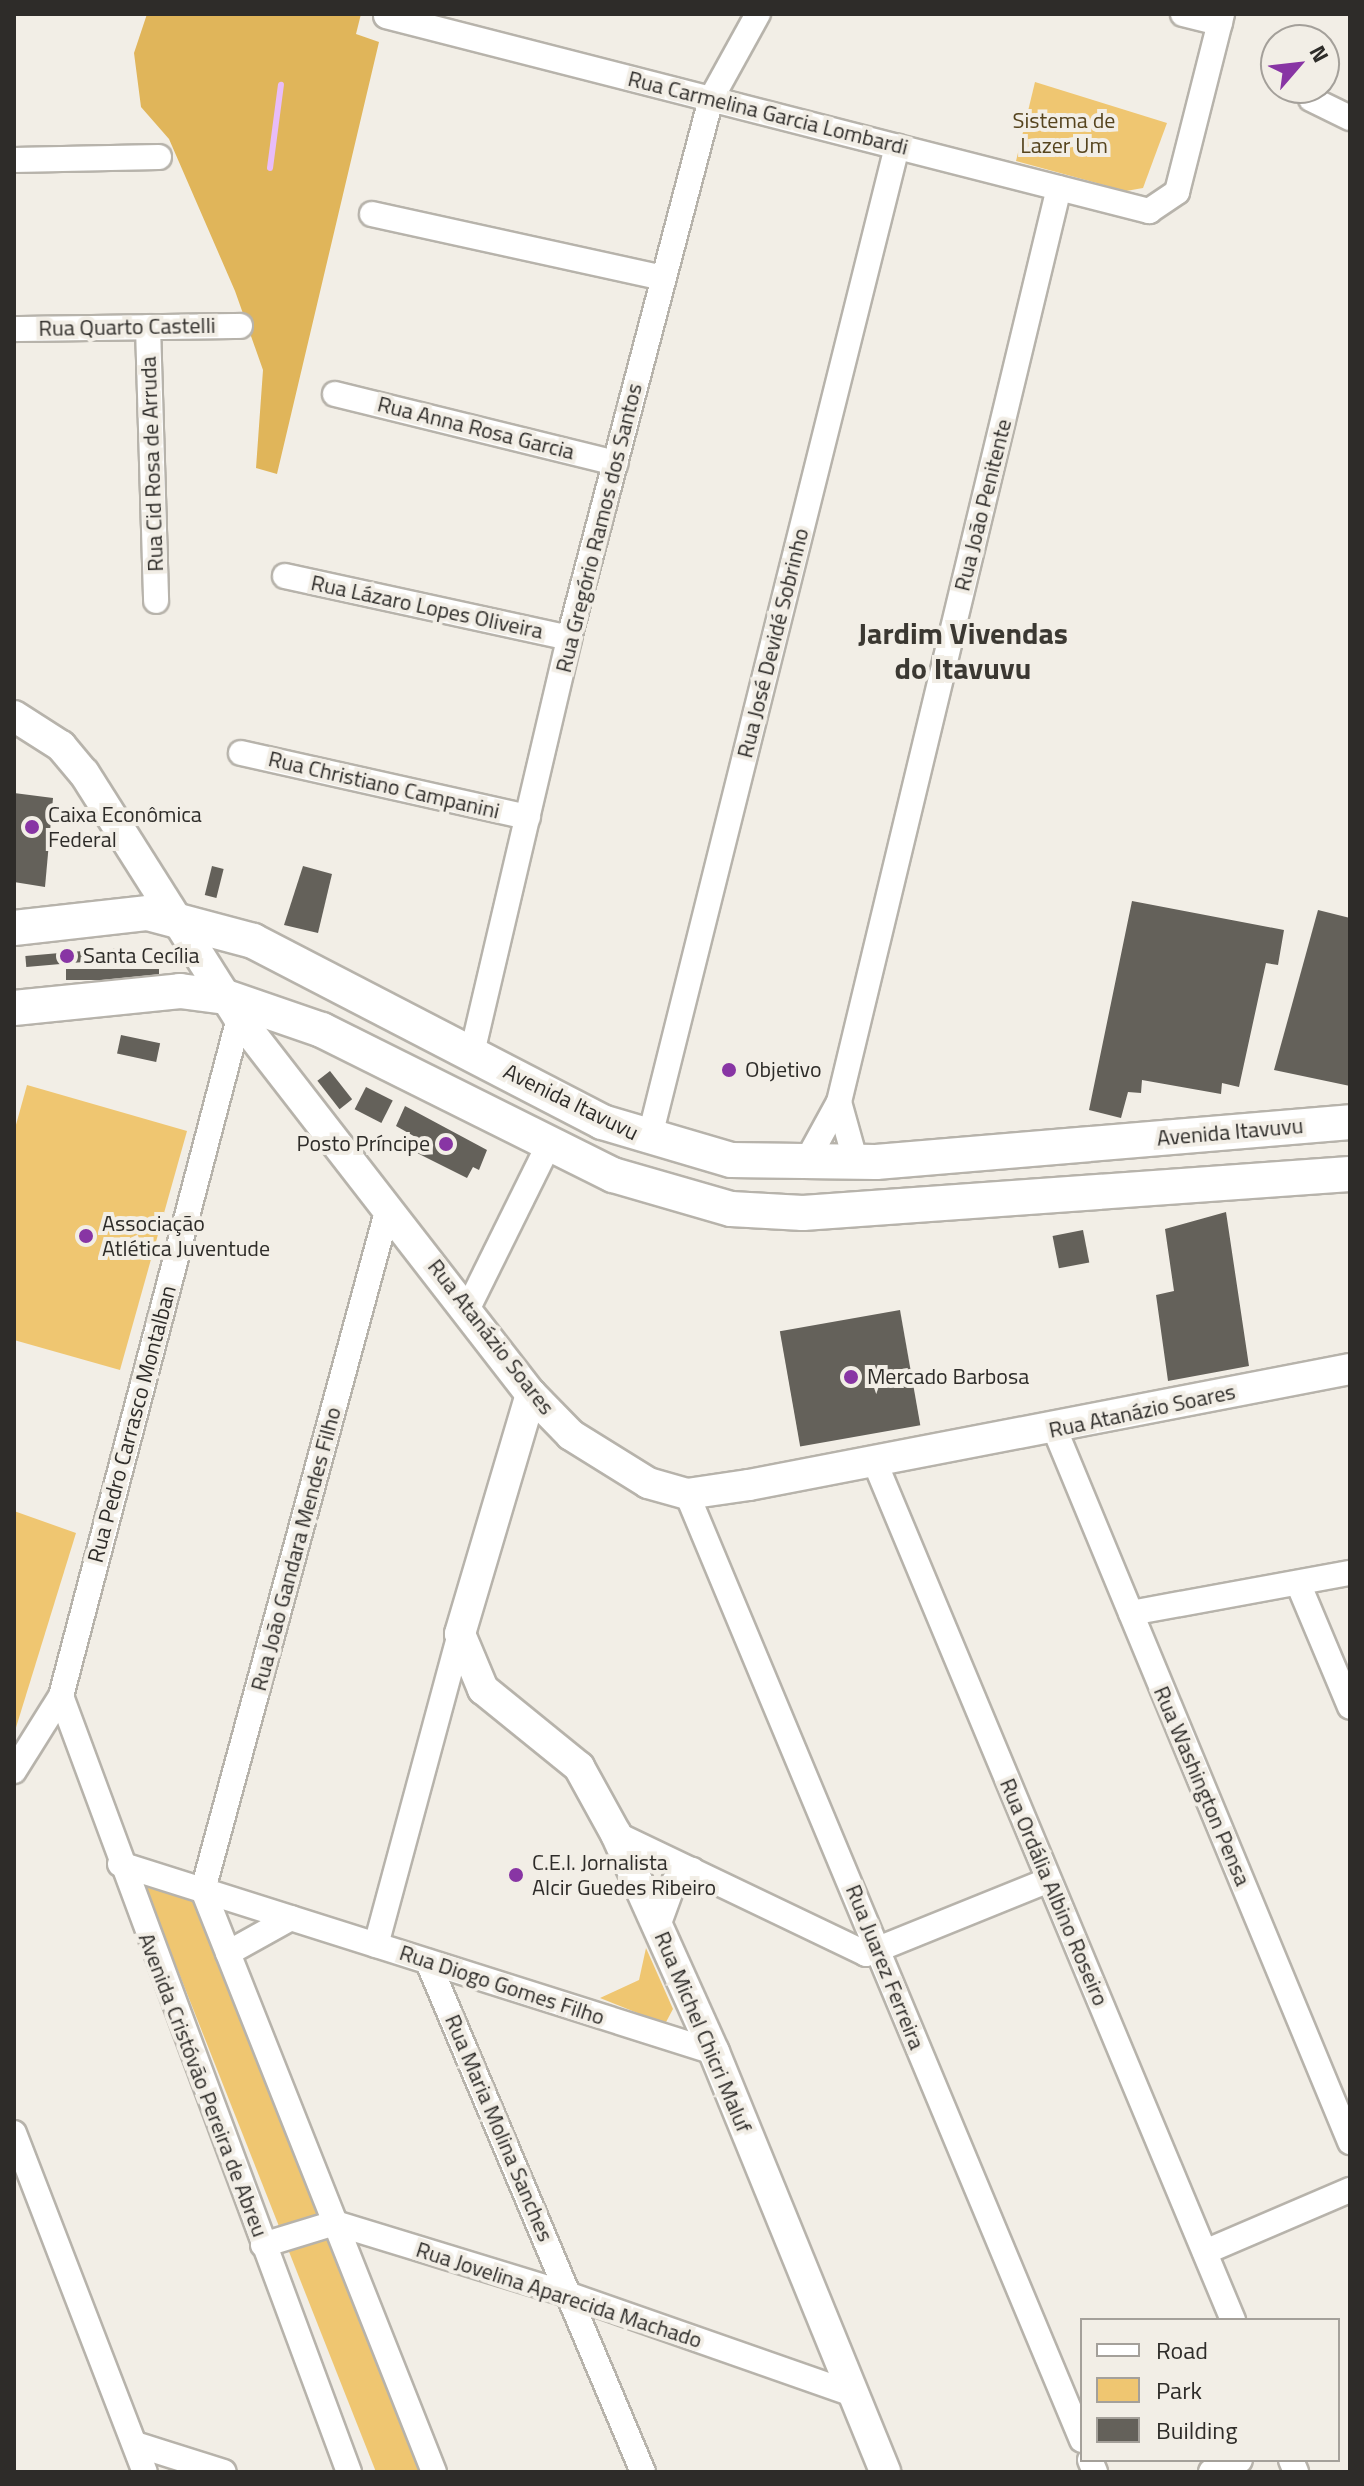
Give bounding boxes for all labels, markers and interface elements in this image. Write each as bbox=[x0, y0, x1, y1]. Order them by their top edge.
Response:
north arrow bbox=[1260, 24, 1340, 104]
text: N bbox=[1301, 39, 1338, 68]
street label: Rua Carmelina Garcia Lombardi bbox=[625, 65, 911, 161]
park label: Sistema de Lazer Um bbox=[1013, 107, 1115, 158]
street label: Rua Quarto Castelli bbox=[38, 312, 216, 342]
street label: Rua Cid Rosa de Arruda bbox=[135, 356, 169, 572]
street label: Rua Gregório Ramos dos Santos bbox=[550, 381, 648, 675]
street label: Rua Anna Rosa Garcia bbox=[375, 391, 577, 465]
street label: Rua João Penitente bbox=[949, 416, 1017, 594]
street label: Rua José Devidé Sobrinho bbox=[732, 525, 814, 761]
street label: Rua Lázaro Lopes Oliveira bbox=[309, 569, 545, 645]
district label: Jardim Vivendas do Itavuvu bbox=[858, 615, 1068, 686]
street label: Rua Christiano Campanini bbox=[266, 746, 502, 824]
place label: Caixa Econômica Federal bbox=[48, 801, 202, 852]
marker: Caixa Econômica Federal bbox=[23, 818, 41, 836]
place label: Santa Cecília bbox=[83, 943, 200, 969]
marker: Santa Cecília bbox=[58, 947, 76, 965]
place label: Objetivo bbox=[745, 1057, 821, 1083]
street label: Avenida Itavuvu bbox=[499, 1058, 643, 1146]
marker: Objetivo bbox=[720, 1061, 738, 1079]
street label: Avenida Itavuvu bbox=[1156, 1112, 1304, 1152]
place label: Posto Príncipe bbox=[297, 1131, 430, 1157]
marker: Posto Príncipe bbox=[437, 1135, 455, 1153]
place label: Associação Atlética Juventude bbox=[102, 1210, 270, 1262]
marker: Associação Atlética Juventude bbox=[77, 1227, 95, 1245]
street label: Rua Atanázio Soares bbox=[422, 1254, 560, 1420]
street label: Rua Pedro Carrasco Montalban bbox=[82, 1282, 182, 1566]
place label: Mercado Barbosa bbox=[867, 1364, 1029, 1390]
marker: Mercado Barbosa bbox=[842, 1368, 860, 1386]
street label: Rua Atanázio Soares bbox=[1046, 1378, 1238, 1444]
street label: Rua João Gandara Mendes Filho bbox=[245, 1404, 347, 1694]
street label: Rua Washington Pensa bbox=[1148, 1682, 1256, 1890]
street label: Rua Ordália Albino Roseiro bbox=[994, 1774, 1114, 2010]
place label: C.E.I. Jornalista Alcir Guedes Ribeiro bbox=[532, 1849, 716, 1900]
marker: C.E.I. Jornalista Alcir Guedes Ribeiro bbox=[507, 1866, 525, 1884]
street label: Rua Juarez Ferreira bbox=[840, 1881, 930, 2053]
street label: Rua Michel Chicri Maluf bbox=[649, 1928, 757, 2136]
street label: Avenida Cristóvão Pereira de Abreu bbox=[133, 1929, 273, 2241]
street label: Rua Diogo Gomes Filho bbox=[396, 1939, 608, 2031]
street label: Rua Maria Molina Sanches bbox=[439, 2011, 559, 2245]
street label: Rua Jovelina Aparecida Machado bbox=[413, 2236, 705, 2354]
legend bbox=[1080, 2318, 1340, 2462]
text: Road bbox=[1156, 2332, 1208, 2368]
text: Park bbox=[1156, 2372, 1202, 2408]
text: Building bbox=[1156, 2412, 1238, 2448]

